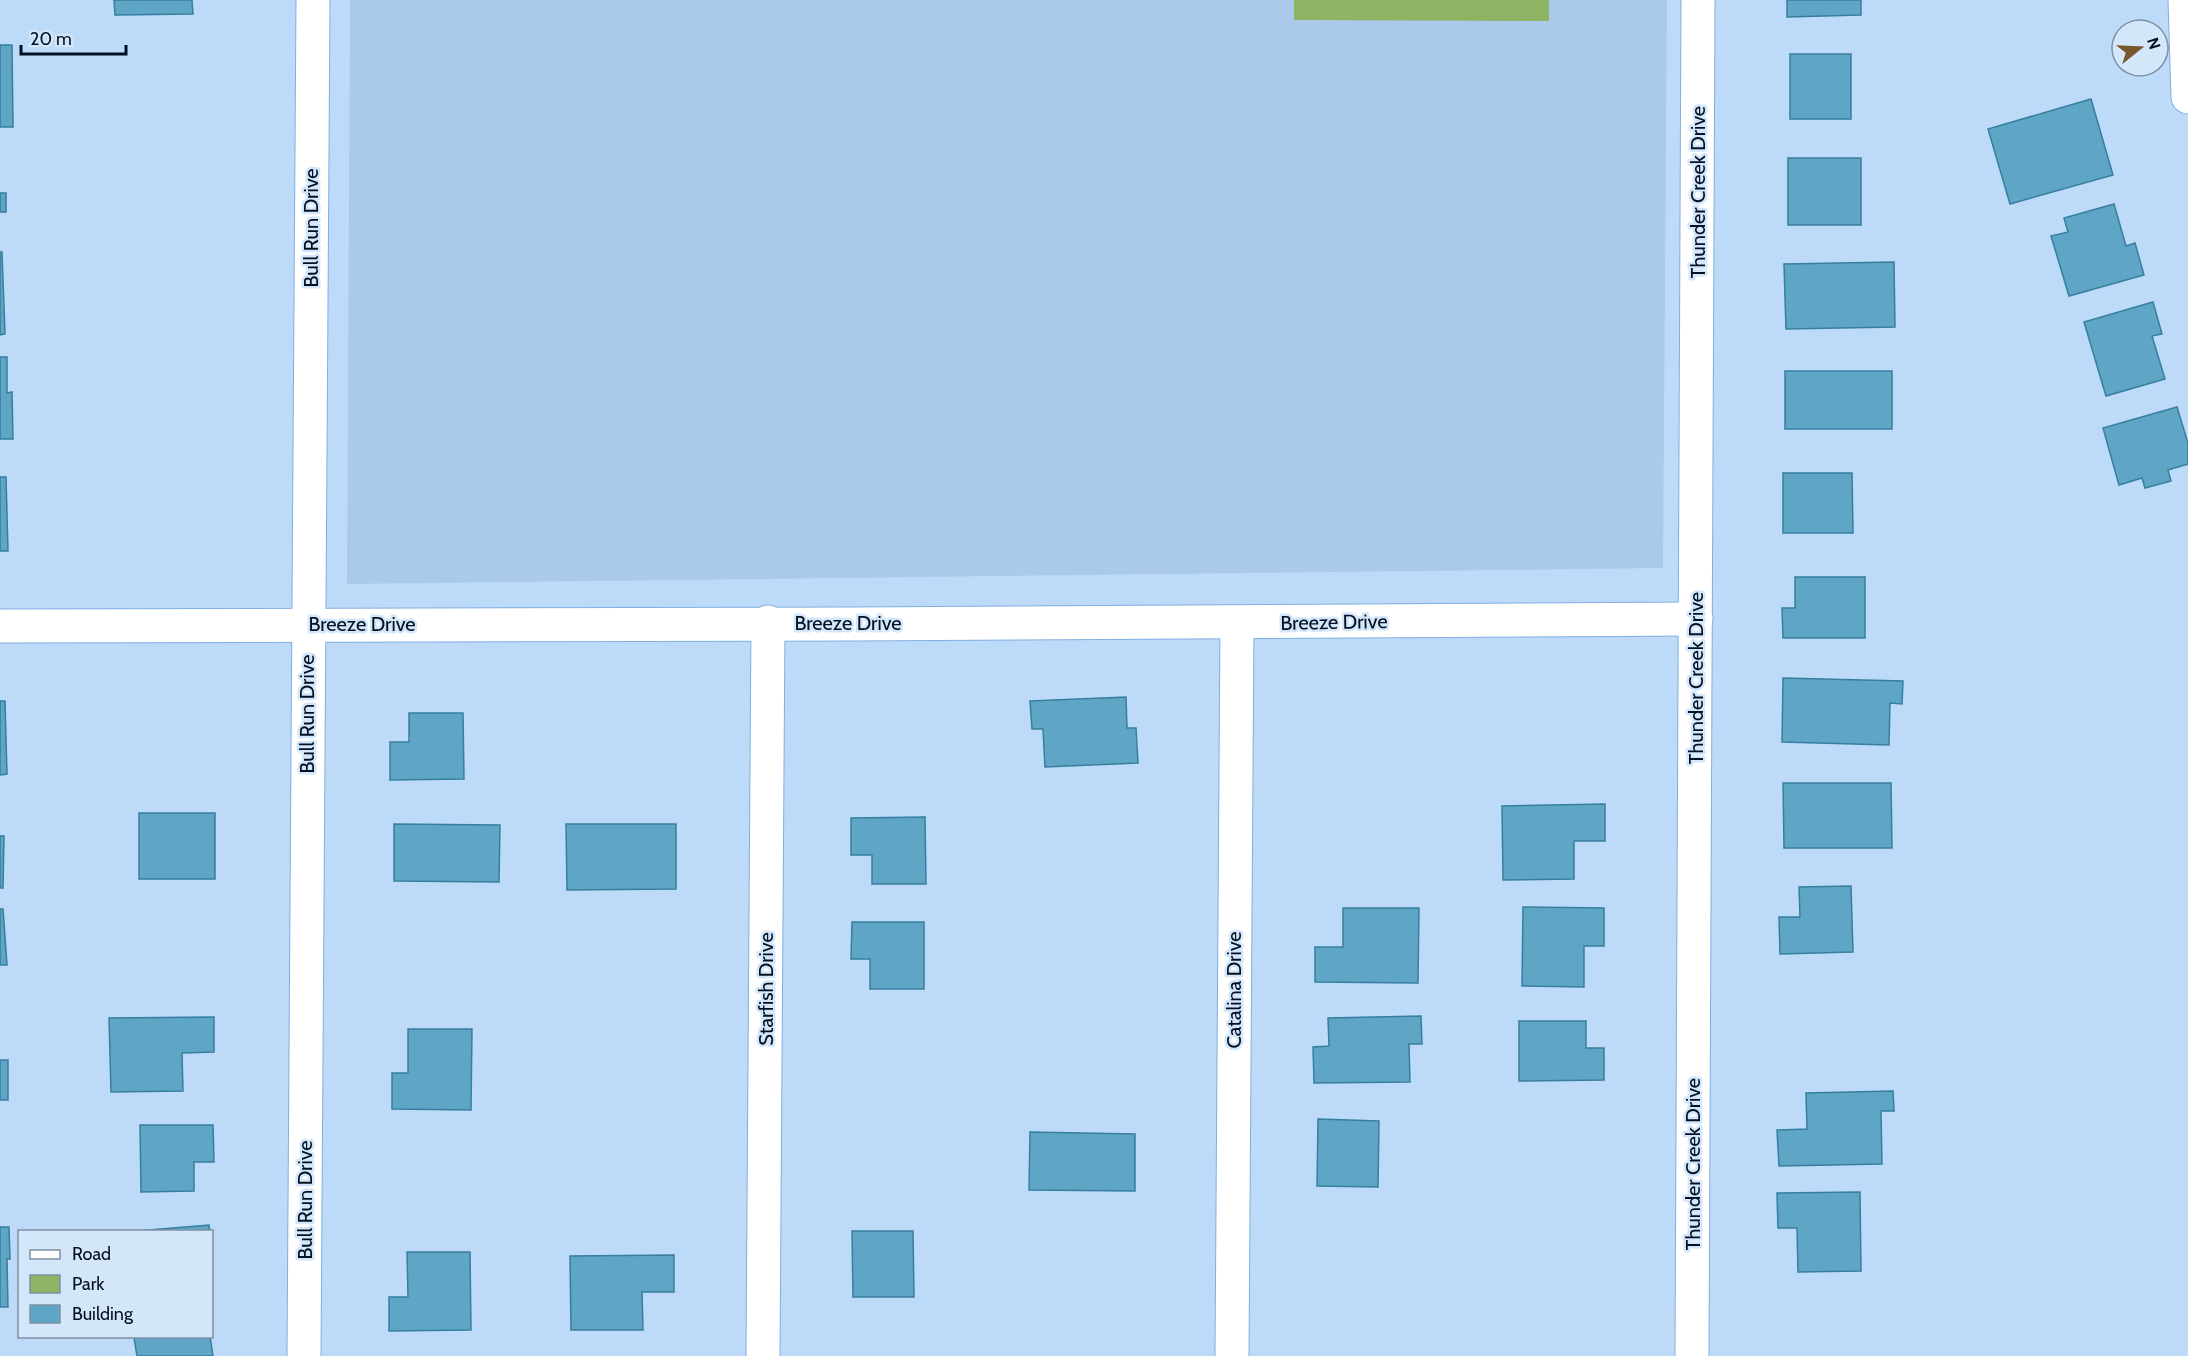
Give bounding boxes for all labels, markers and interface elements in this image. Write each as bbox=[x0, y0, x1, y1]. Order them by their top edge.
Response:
scale bar bbox=[21, 18, 126, 56]
north arrow bbox=[2110, 18, 2170, 78]
text: 20 m bbox=[30, 28, 72, 50]
text: N bbox=[2143, 35, 2165, 52]
street label: Thunder Creek Drive bbox=[1686, 106, 1710, 278]
street label: Bull Run Drive bbox=[299, 168, 323, 288]
street label: Thunder Creek Drive bbox=[1684, 592, 1708, 764]
street label: Breeze Drive bbox=[1280, 609, 1388, 635]
street label: Breeze Drive bbox=[794, 611, 902, 635]
street label: Breeze Drive bbox=[308, 612, 416, 636]
street label: Bull Run Drive bbox=[295, 654, 319, 774]
street label: Catalina Drive bbox=[1222, 931, 1246, 1049]
street label: Starfish Drive bbox=[754, 932, 778, 1046]
street label: Thunder Creek Drive bbox=[1681, 1078, 1705, 1250]
street label: Bull Run Drive bbox=[293, 1140, 317, 1260]
legend bbox=[18, 1230, 213, 1338]
text: Road bbox=[72, 1243, 111, 1265]
text: Park bbox=[72, 1273, 105, 1295]
text: Building bbox=[72, 1303, 134, 1325]

